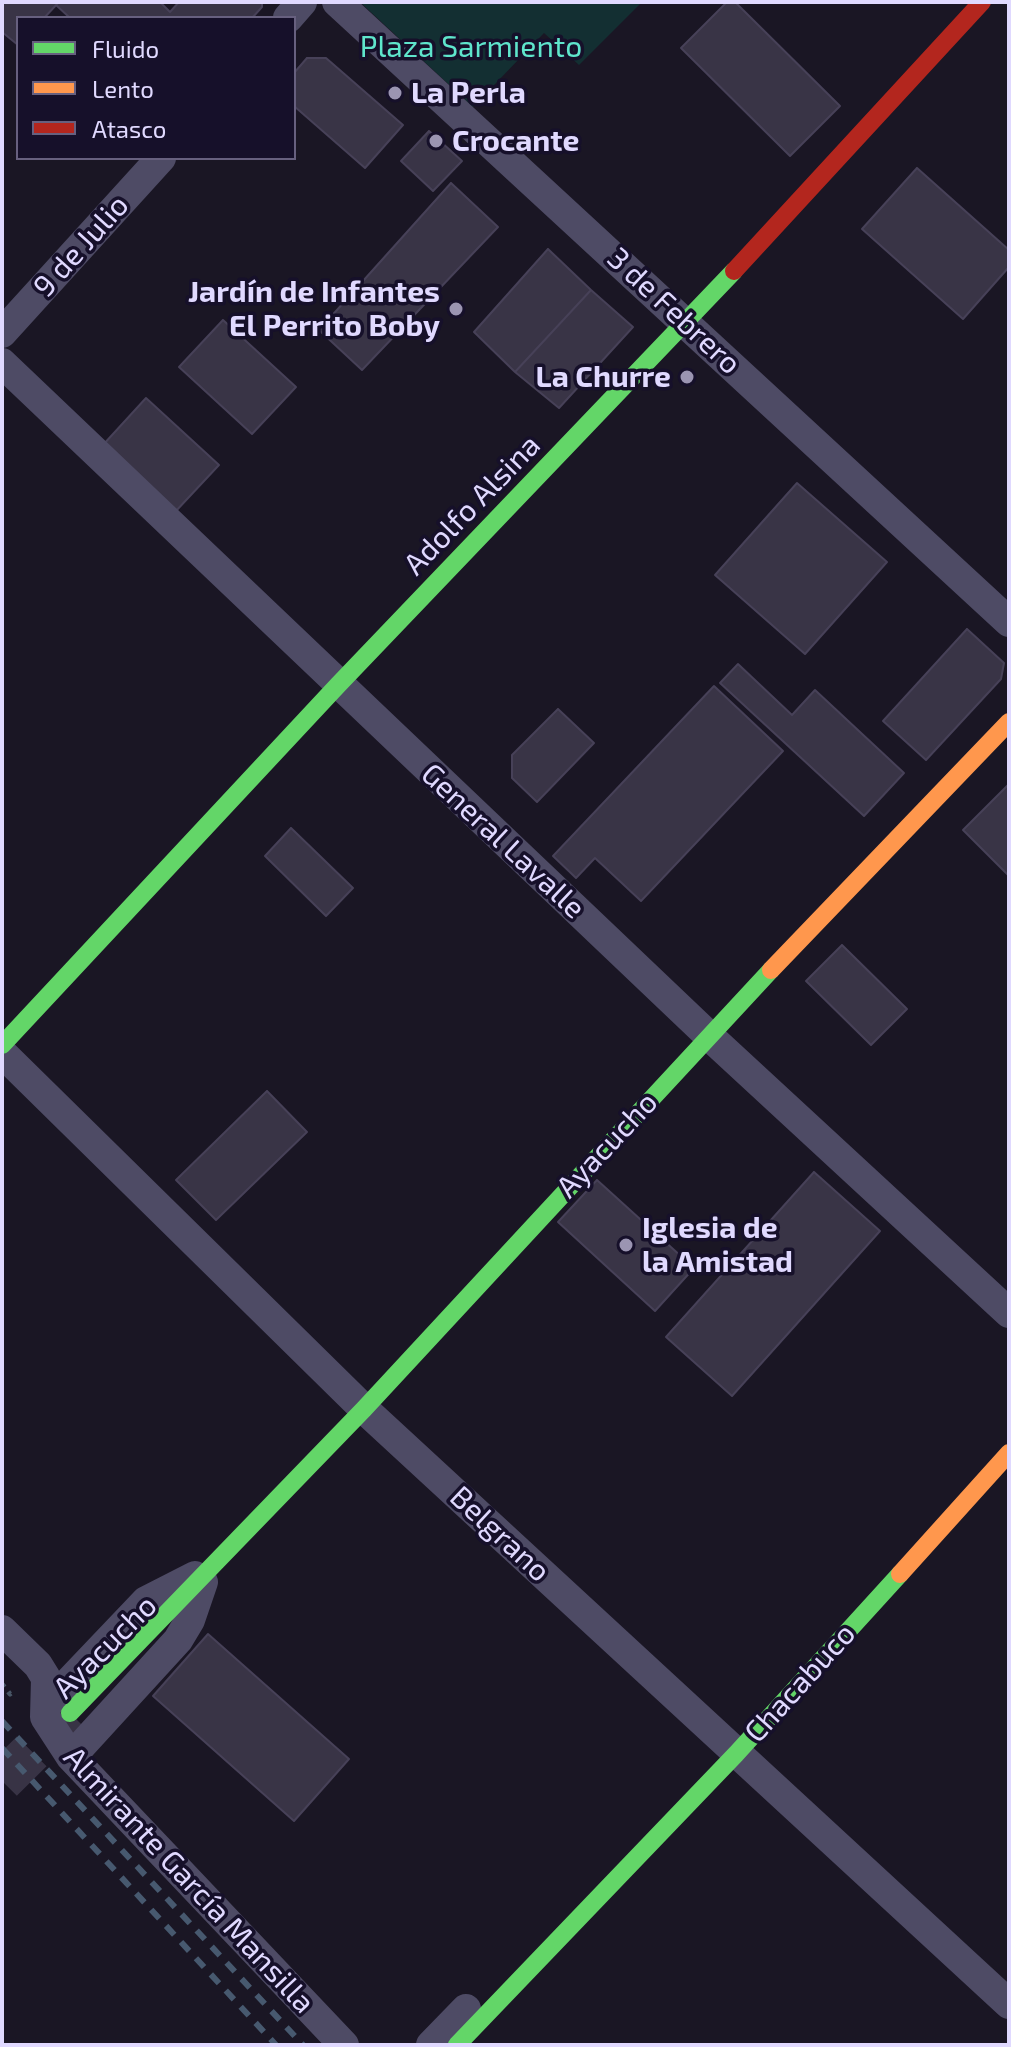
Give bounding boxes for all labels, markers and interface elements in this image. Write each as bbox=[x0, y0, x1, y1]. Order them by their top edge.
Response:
legend bbox=[16, 16, 296, 160]
park label: Plaza Sarmiento bbox=[360, 29, 582, 65]
text: Fluido bbox=[92, 34, 159, 63]
text: Lento bbox=[92, 74, 154, 103]
place label: La Perla bbox=[411, 75, 526, 111]
marker: La Perla bbox=[386, 84, 404, 102]
text: Atasco bbox=[92, 114, 166, 143]
place label: Crocante bbox=[452, 123, 580, 159]
marker: Crocante bbox=[427, 132, 445, 150]
street label: 9 de Julio bbox=[26, 188, 136, 304]
street label: 3 de Febrero bbox=[600, 240, 748, 382]
place label: Jardín de Infantes El Perrito Boby bbox=[188, 274, 440, 344]
marker: Jardín de Infantes El Perrito Boby bbox=[447, 300, 465, 318]
place label: La Churre bbox=[536, 359, 671, 395]
marker: La Churre bbox=[678, 368, 696, 386]
street label: Adolfo Alsina bbox=[396, 427, 548, 583]
street label: General Lavalle bbox=[414, 756, 592, 926]
street label: Ayacucho bbox=[549, 1085, 665, 1205]
place label: Iglesia de la Amistad bbox=[642, 1210, 793, 1280]
marker: Iglesia de la Amistad bbox=[617, 1236, 635, 1254]
street label: Belgrano bbox=[443, 1479, 557, 1589]
street label: Ayacucho bbox=[46, 1588, 164, 1706]
street label: Chacabuco bbox=[737, 1616, 863, 1750]
street label: Almirante García Mansilla bbox=[56, 1739, 322, 2021]

